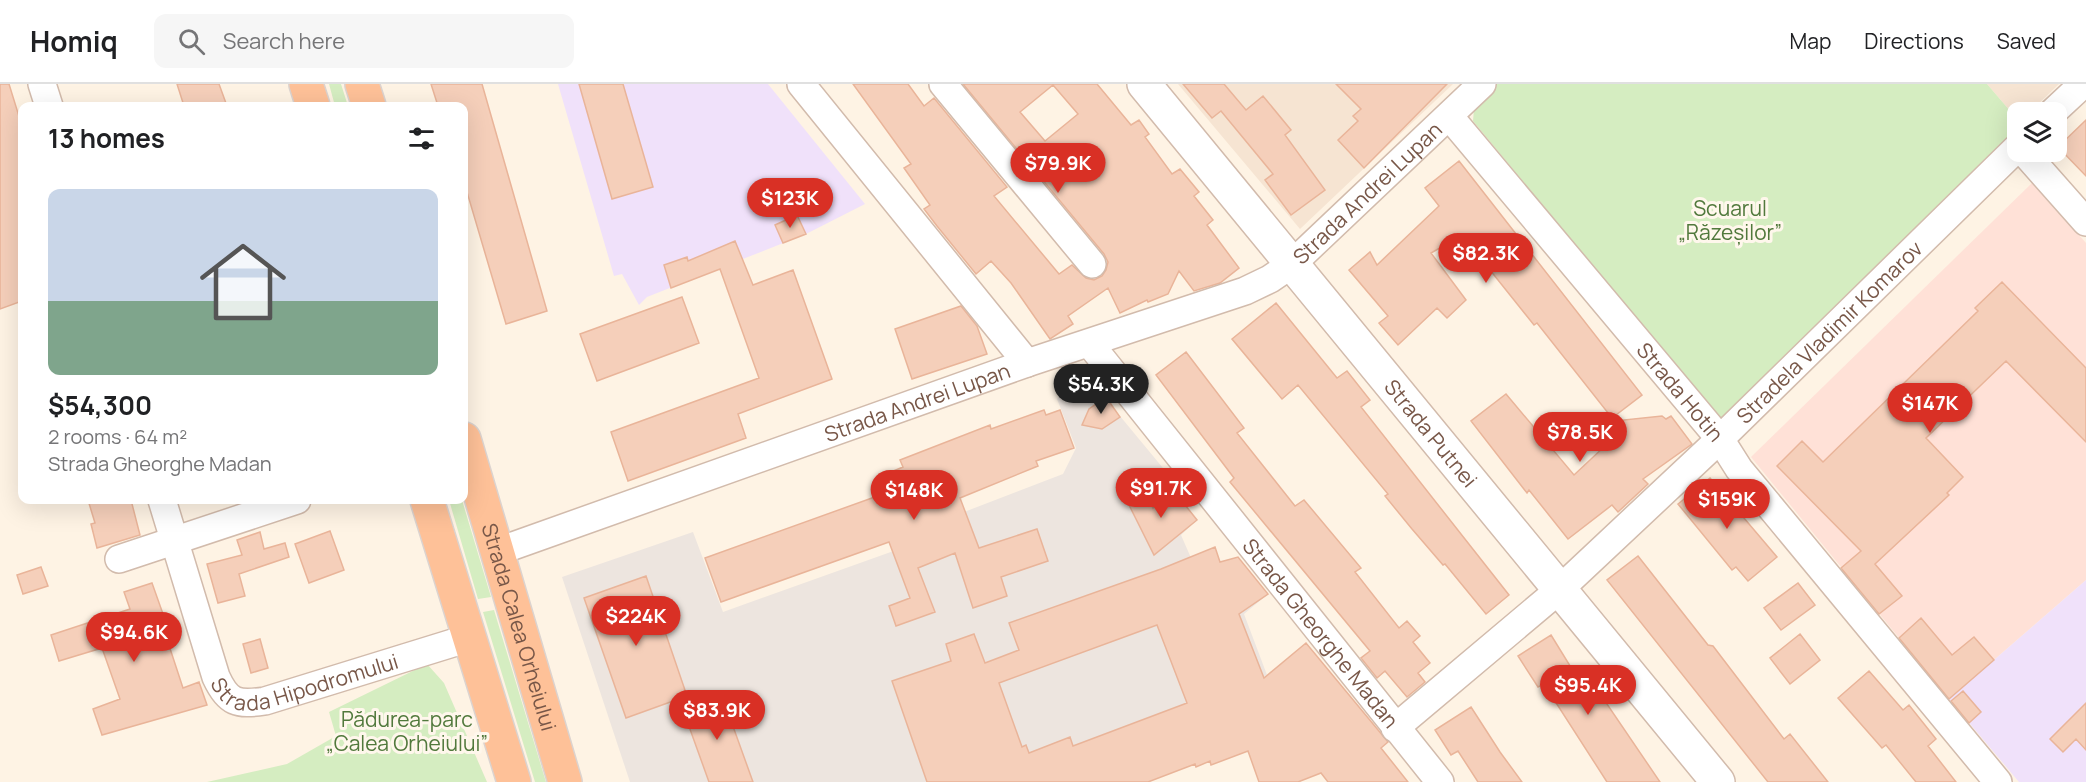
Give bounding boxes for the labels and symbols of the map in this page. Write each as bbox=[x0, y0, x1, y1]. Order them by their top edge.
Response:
street label: Strada Andrei Lupan bbox=[1287, 116, 1448, 270]
pin: $79.9K bbox=[1009, 143, 1107, 194]
pin: $123K bbox=[748, 178, 832, 229]
park label: Scuarul „Răzeșilor” bbox=[1678, 194, 1782, 246]
pin: $82.3K bbox=[1437, 233, 1535, 284]
street label: Stradela Vladimir Komarov bbox=[1730, 234, 1929, 429]
street label: Strada Hotin bbox=[1631, 336, 1730, 447]
street label: Strada Andrei Lupan bbox=[820, 356, 1014, 448]
pin: $54.3K bbox=[1052, 364, 1150, 415]
street label: Strada Putnei bbox=[1378, 373, 1484, 493]
pin: $147K bbox=[1888, 383, 1972, 434]
pin: $78.5K bbox=[1531, 412, 1629, 463]
pin: $91.7K bbox=[1112, 468, 1210, 519]
pin: $148K bbox=[872, 470, 956, 521]
pin: $159K bbox=[1685, 479, 1769, 530]
street label: Strada Calea Orheiului bbox=[476, 520, 563, 734]
street label: Strada Gheorghe Madan bbox=[1237, 533, 1405, 734]
pin: $224K bbox=[594, 596, 678, 647]
pin: $94.6K bbox=[85, 612, 183, 663]
street label: Strada Hipodromului bbox=[205, 647, 401, 717]
pin: $95.4K bbox=[1539, 665, 1637, 716]
pin: $83.9K bbox=[668, 690, 766, 741]
park label: Pădurea-parc „Calea Orheiului” bbox=[326, 705, 488, 757]

